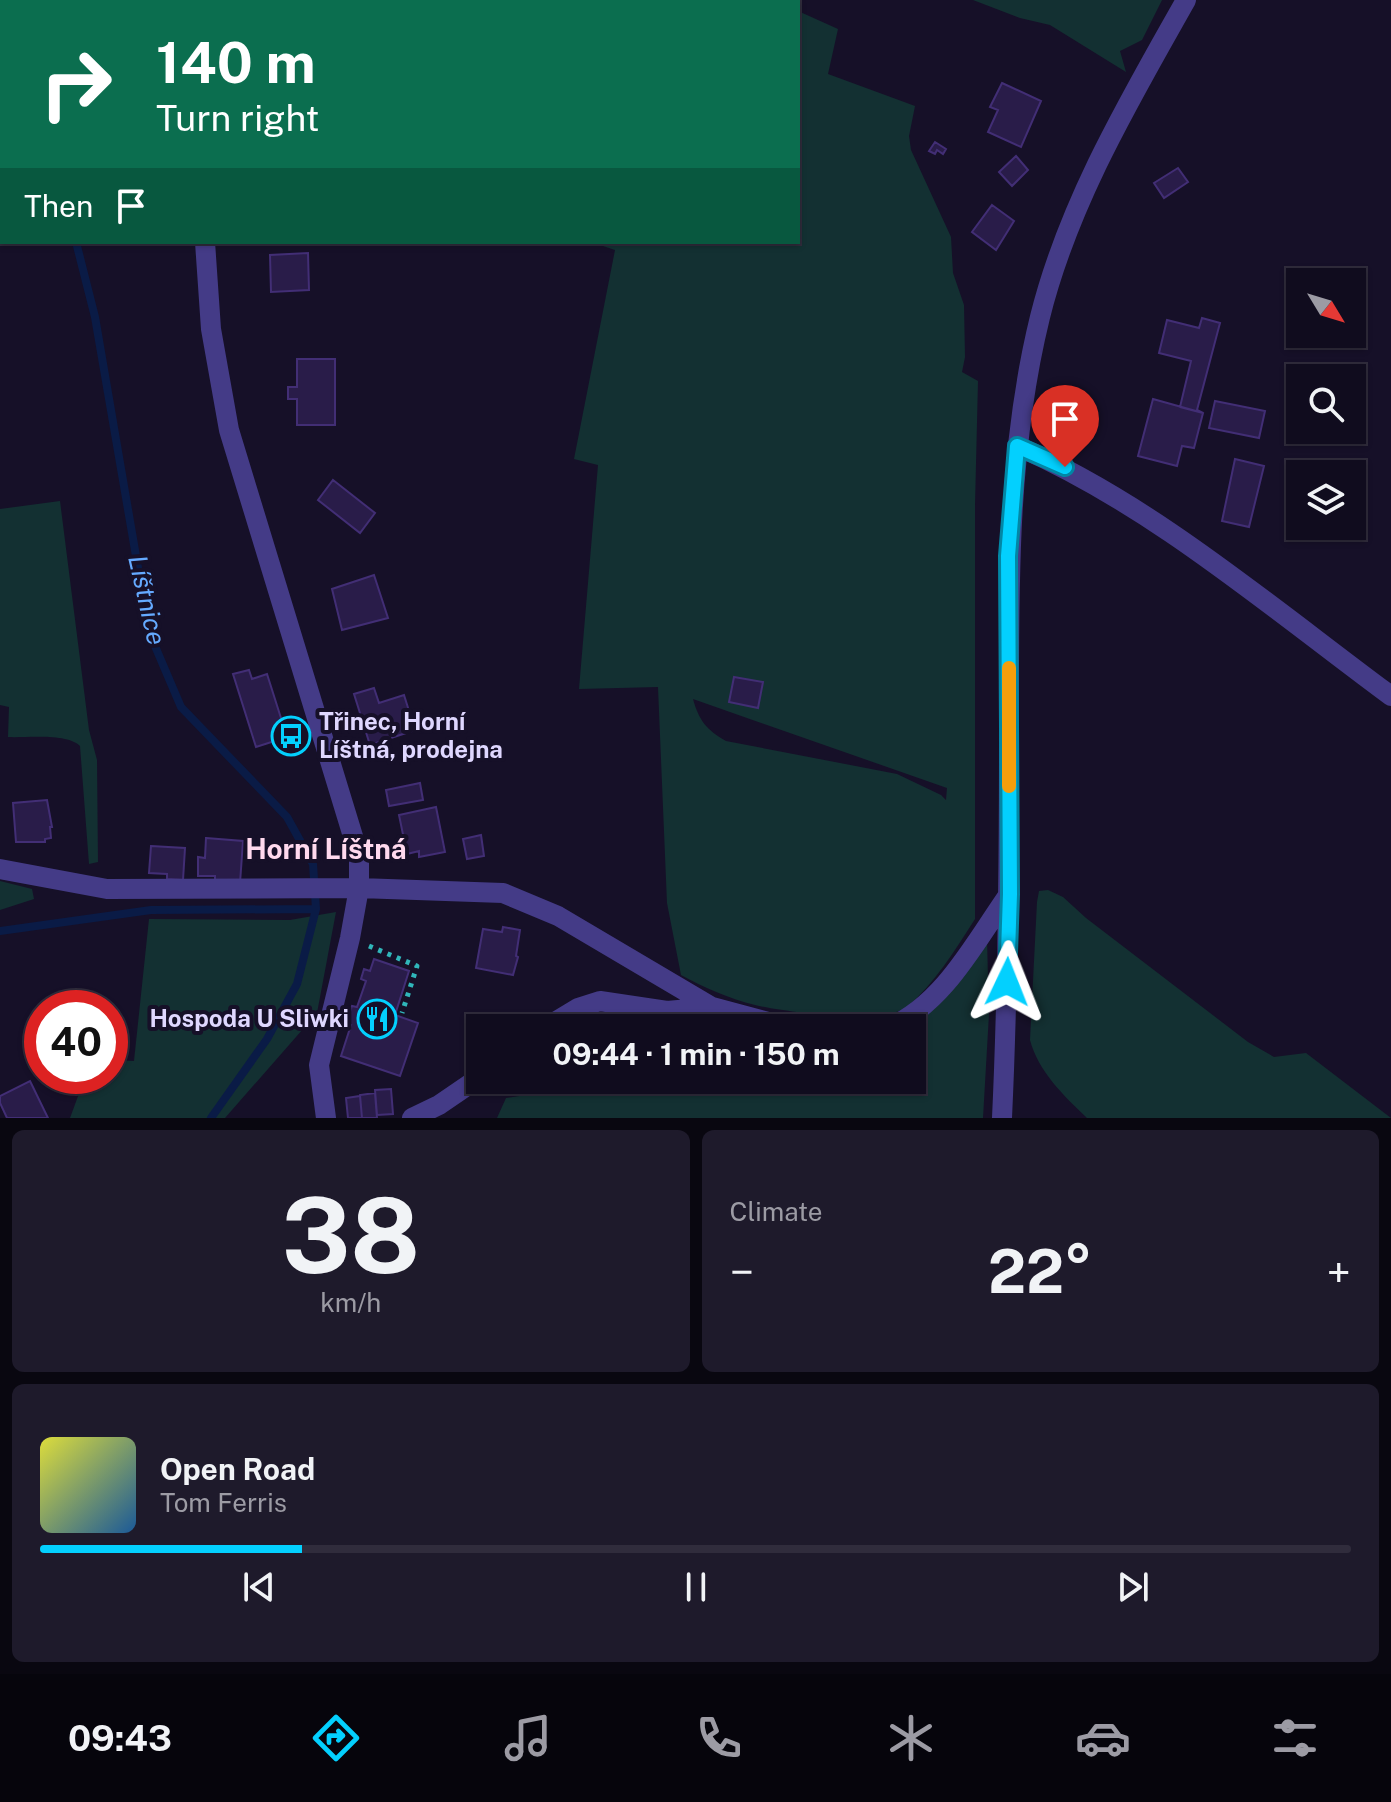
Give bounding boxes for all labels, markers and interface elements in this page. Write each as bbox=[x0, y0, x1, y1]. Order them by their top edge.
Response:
text: 140 m bbox=[156, 30, 316, 96]
icon: right bbox=[24, 32, 128, 136]
text: Turn right bbox=[156, 97, 319, 139]
icon: arrive bbox=[109, 184, 153, 228]
text: Then bbox=[24, 188, 93, 224]
north arrow bbox=[1286, 268, 1366, 348]
map controls bbox=[1286, 268, 1366, 540]
button: search bbox=[1286, 364, 1366, 444]
pin bbox=[1031, 385, 1099, 467]
icon: arrive bbox=[1043, 397, 1087, 441]
button: layers bbox=[1286, 460, 1366, 540]
water label: Líštnice bbox=[122, 552, 173, 648]
place label: Třinec, Horní Líštná, prodejna bbox=[319, 707, 503, 763]
bus stop icon: Třinec, Horní Líštná, prodejna bbox=[270, 715, 312, 757]
district label: Horní Líštná bbox=[245, 832, 407, 865]
position arrow bbox=[965, 940, 1049, 1024]
speed limit sign: 40 bbox=[24, 990, 128, 1094]
restaurant icon: Hospoda U Sliwki bbox=[356, 998, 398, 1040]
place label: Hospoda U Sliwki bbox=[150, 1004, 349, 1032]
text: 09:44 · 1 min · 150 m bbox=[552, 1036, 840, 1072]
text: 38 bbox=[281, 1174, 420, 1296]
text: Climate bbox=[730, 1196, 823, 1227]
text: 22° bbox=[988, 1236, 1093, 1307]
text: − bbox=[730, 1246, 754, 1298]
text: + bbox=[1327, 1246, 1351, 1298]
text: km/h bbox=[320, 1287, 381, 1318]
text: Open Road bbox=[160, 1451, 315, 1487]
text: Tom Ferris bbox=[160, 1487, 287, 1518]
icon: previous bbox=[237, 1565, 281, 1609]
icon: pause bbox=[674, 1565, 718, 1609]
icon: next bbox=[1111, 1565, 1155, 1609]
icon: directions bbox=[308, 1710, 364, 1766]
icon: music bbox=[500, 1710, 556, 1766]
icon: phone bbox=[691, 1710, 747, 1766]
icon: climate bbox=[883, 1710, 939, 1766]
icon: car bbox=[1075, 1710, 1131, 1766]
icon: filters bbox=[1267, 1710, 1323, 1766]
text: 09:43 bbox=[68, 1717, 172, 1759]

